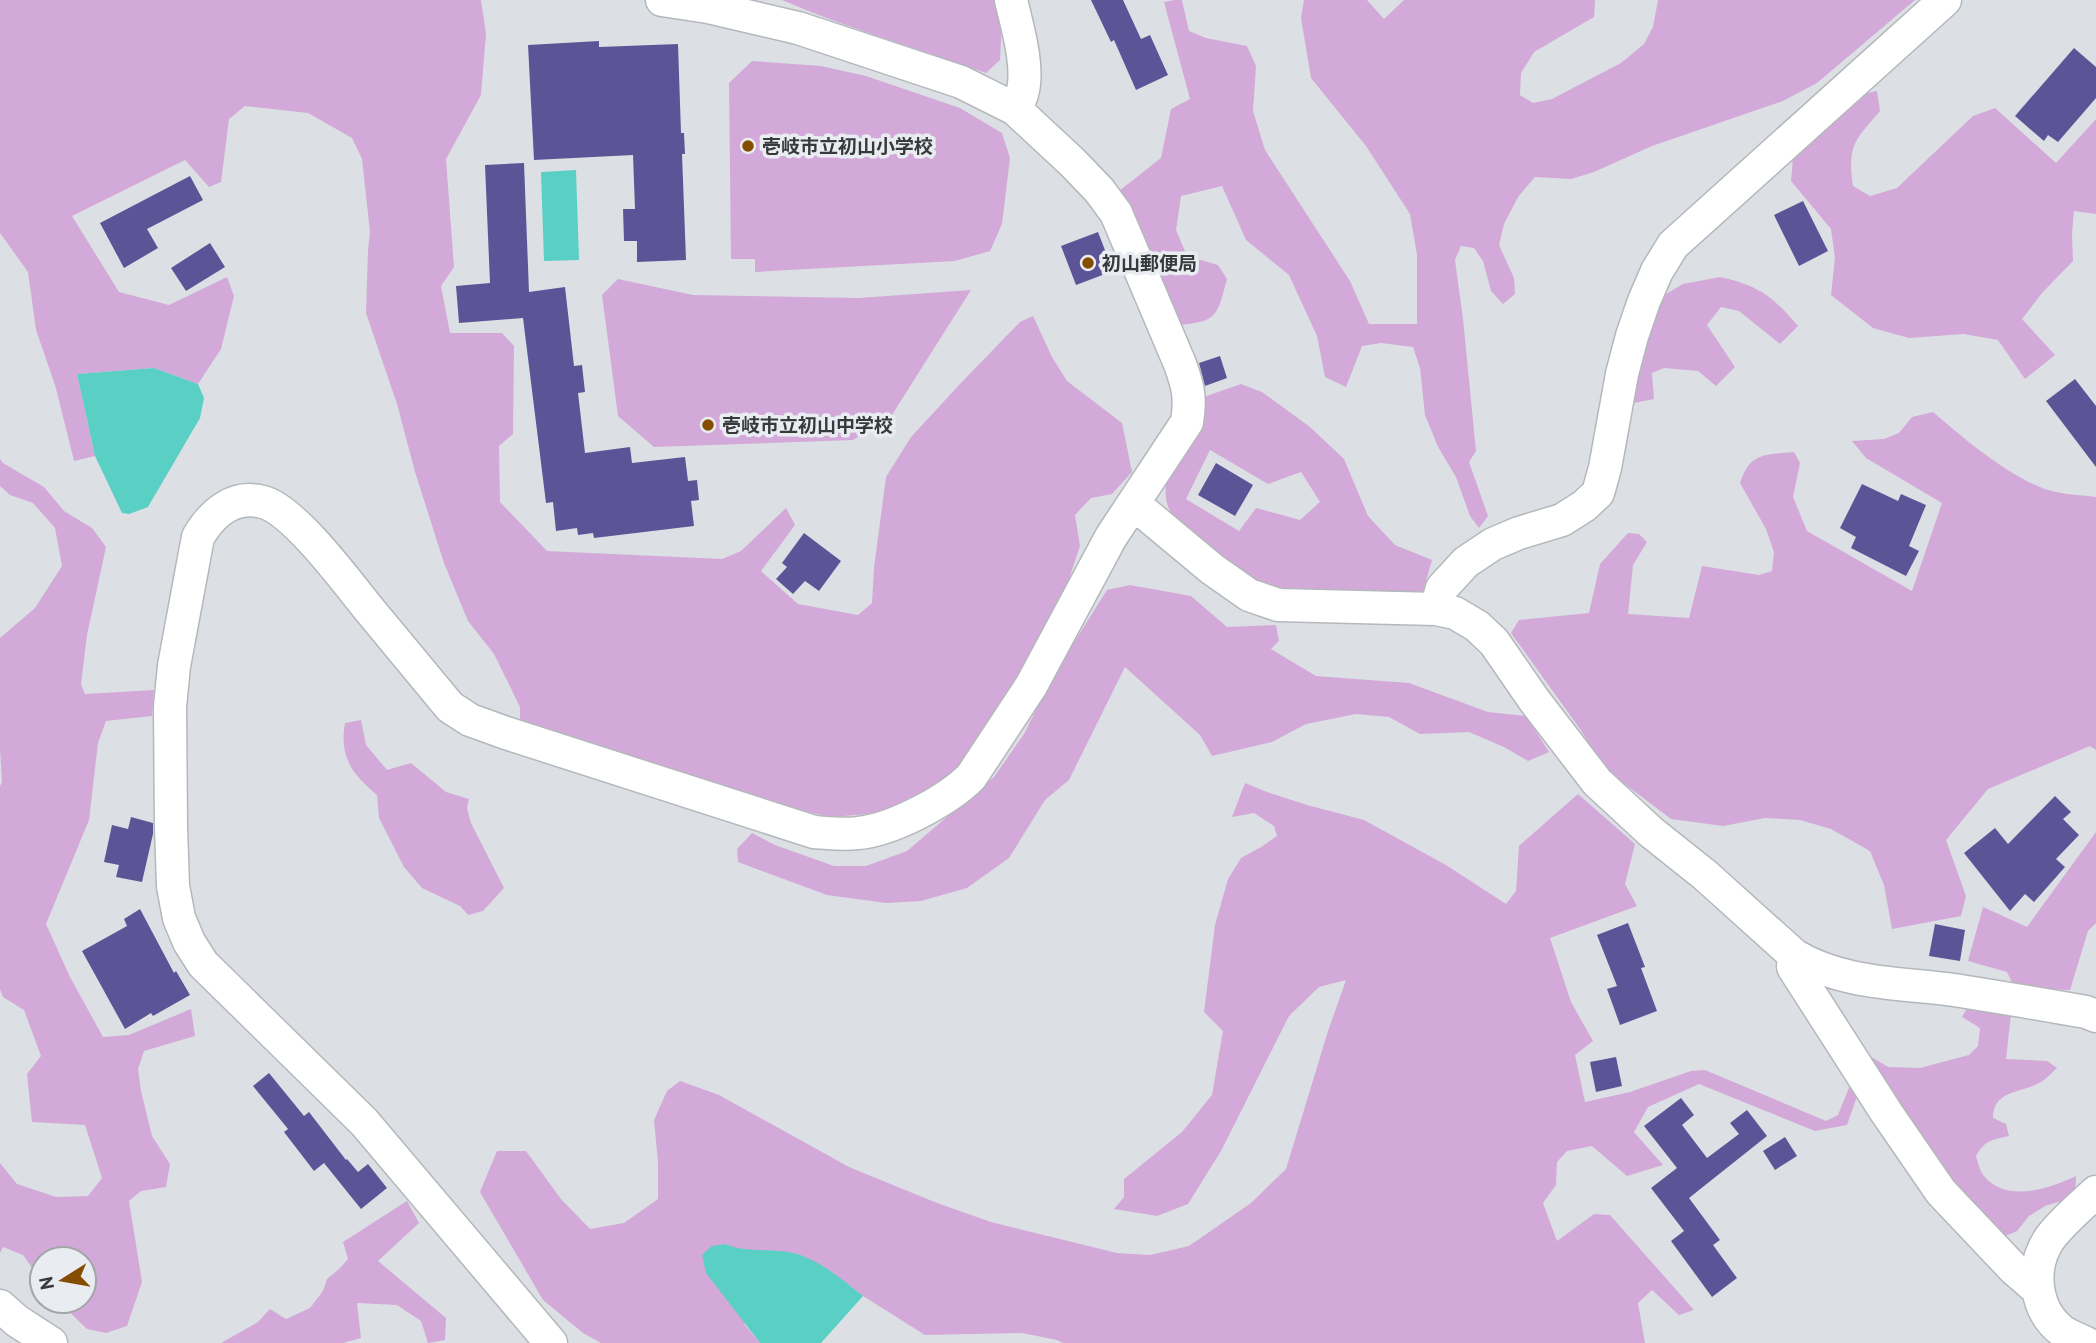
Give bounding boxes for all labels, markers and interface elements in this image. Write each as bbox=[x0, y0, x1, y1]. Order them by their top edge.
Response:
place label: 壱岐市立初山小学校 bbox=[762, 134, 933, 158]
marker: 壱岐市立初山小学校 bbox=[740, 138, 756, 154]
place label: 初山郵便局 bbox=[1102, 251, 1197, 275]
marker: 初山郵便局 bbox=[1080, 255, 1096, 271]
place label: 壱岐市立初山中学校 bbox=[722, 413, 893, 437]
marker: 壱岐市立初山中学校 bbox=[700, 417, 716, 433]
north arrow bbox=[28, 1245, 98, 1315]
text: N bbox=[33, 1275, 59, 1292]

